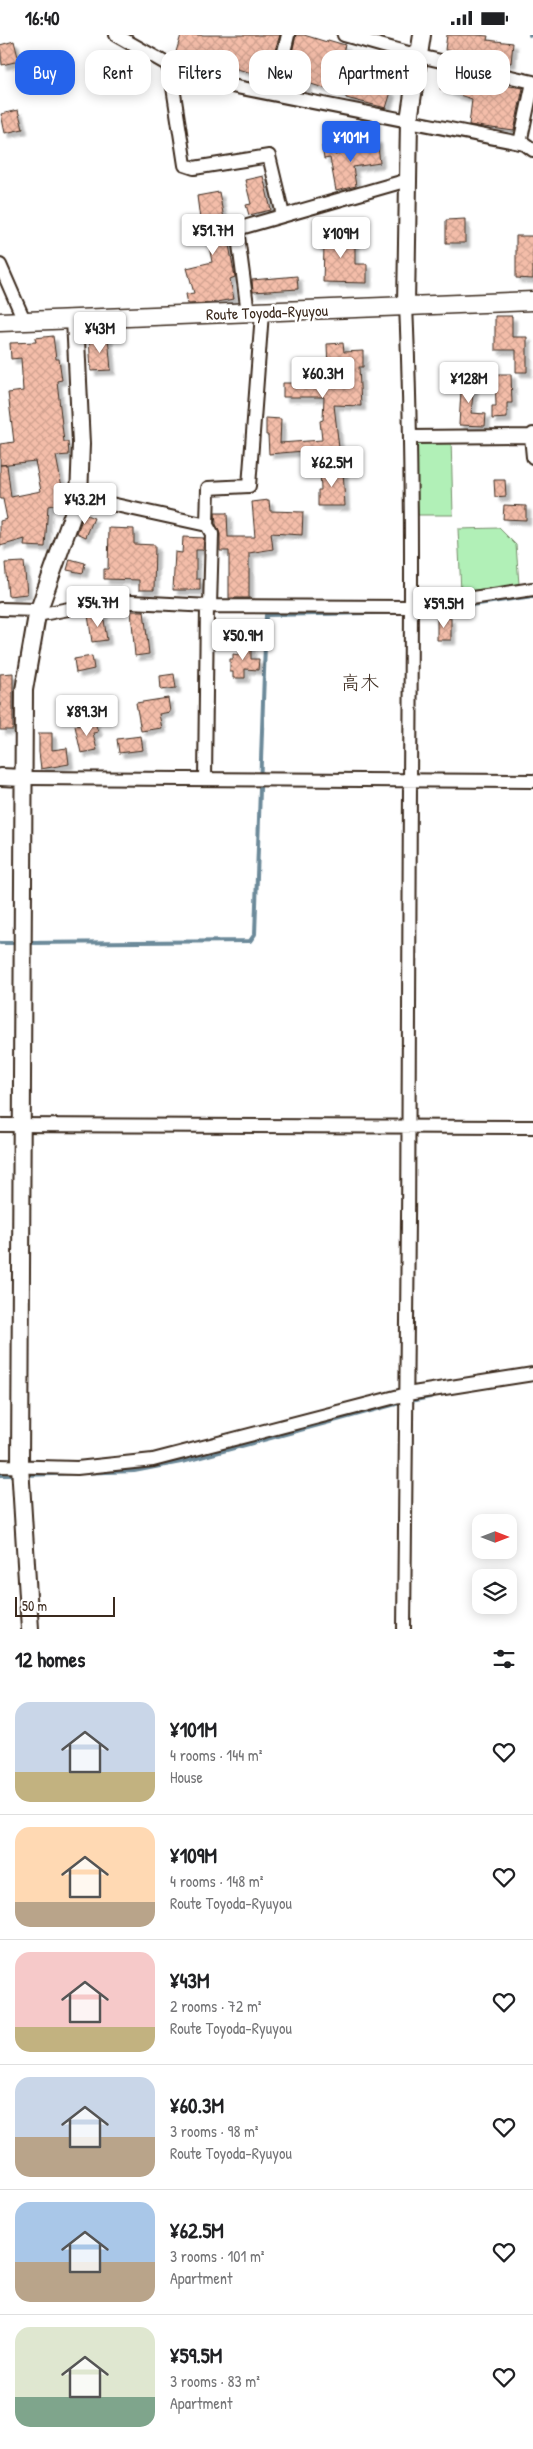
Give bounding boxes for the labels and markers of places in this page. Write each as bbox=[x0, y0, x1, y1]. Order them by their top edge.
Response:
pin: ¥101M bbox=[316, 121, 386, 163]
pin: ¥51.7M bbox=[172, 213, 254, 256]
pin: ¥109M bbox=[306, 217, 376, 259]
pin: ¥43M bbox=[70, 311, 130, 354]
pin: ¥60.3M bbox=[282, 357, 364, 399]
pin: ¥128M bbox=[434, 361, 504, 404]
pin: ¥62.5M bbox=[291, 445, 373, 488]
pin: ¥43.2M bbox=[44, 483, 126, 525]
pin: ¥54.7M bbox=[57, 585, 139, 628]
pin: ¥59.5M bbox=[403, 587, 485, 629]
pin: ¥50.9M bbox=[202, 619, 284, 661]
pin: ¥89.3M bbox=[46, 695, 128, 737]

